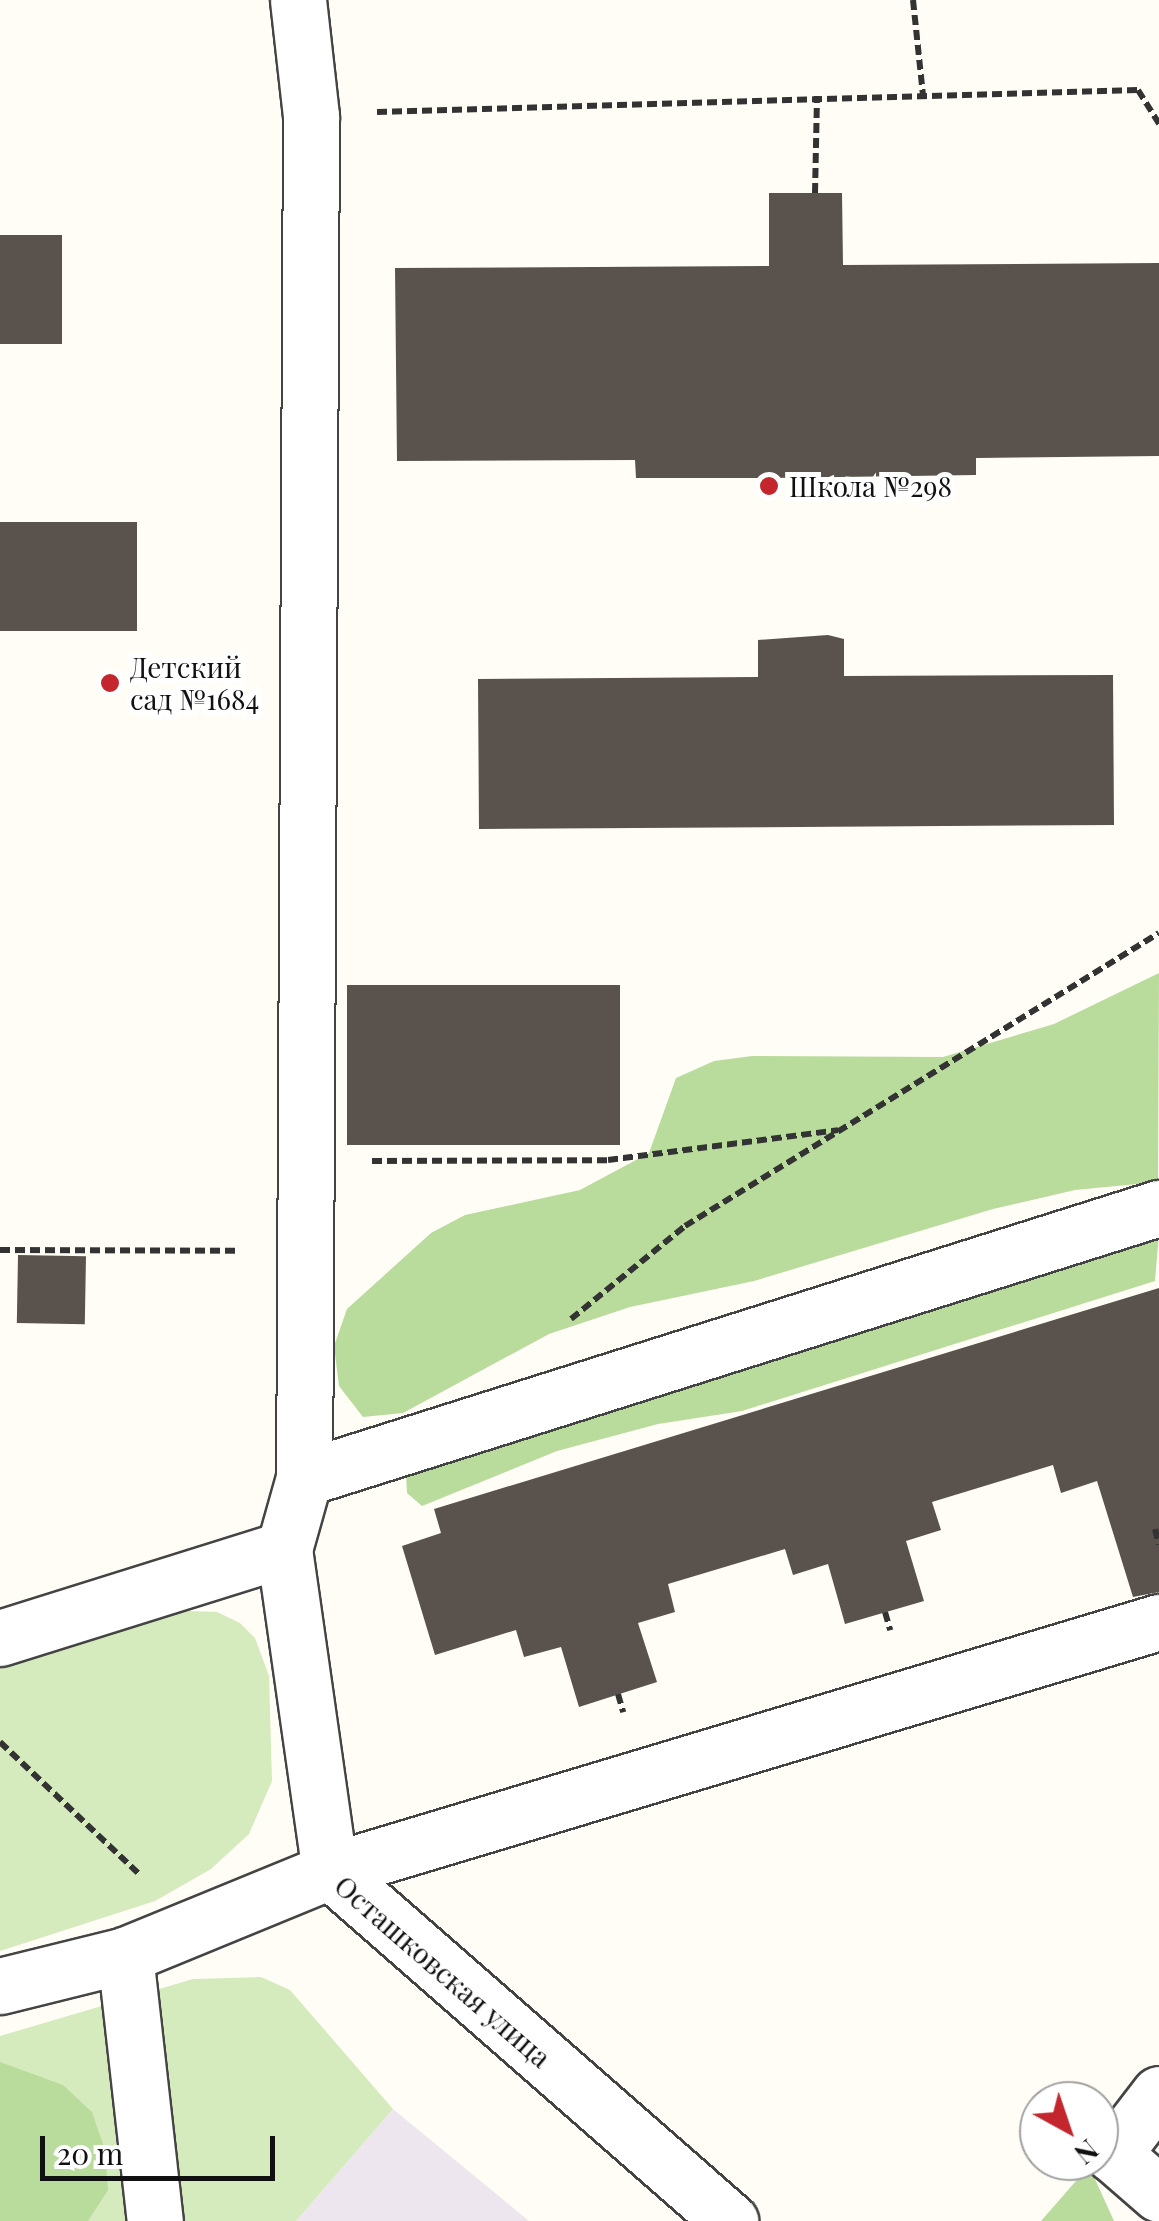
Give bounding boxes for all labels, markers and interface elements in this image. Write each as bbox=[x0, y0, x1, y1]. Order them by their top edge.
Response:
place label: Школа №298 bbox=[789, 469, 952, 503]
marker: Школа №298 bbox=[758, 475, 780, 497]
place label: Детский сад №1684 bbox=[130, 650, 259, 716]
marker: Детский сад №1684 bbox=[99, 672, 121, 694]
street label: Осташковская улица bbox=[328, 1868, 558, 2074]
north arrow bbox=[1019, 2081, 1119, 2181]
scale bar bbox=[45, 2116, 280, 2178]
text: N bbox=[1068, 2132, 1107, 2174]
text: 20 m bbox=[57, 2133, 123, 2173]

